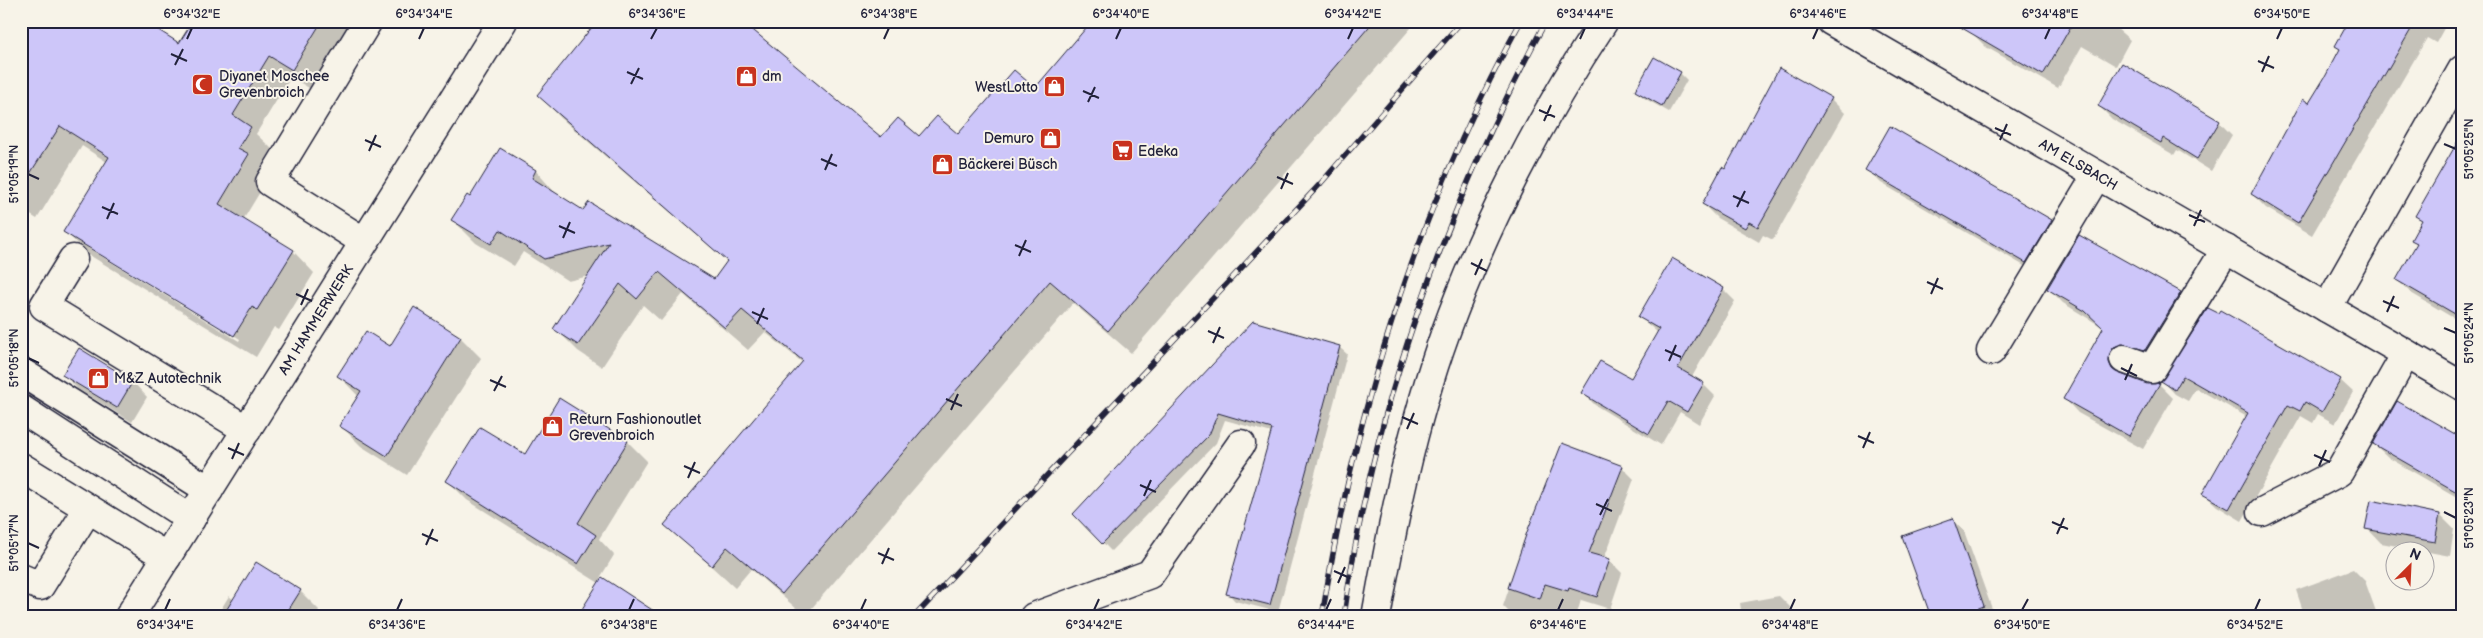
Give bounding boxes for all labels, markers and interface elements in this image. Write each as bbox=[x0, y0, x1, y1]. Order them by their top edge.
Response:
text: 6°34'32"E bbox=[164, 7, 221, 22]
text: 6°34'34"E bbox=[395, 7, 453, 22]
text: 6°34'36"E bbox=[628, 7, 686, 22]
text: 6°34'38"E bbox=[861, 7, 917, 22]
text: 6°34'40"E bbox=[1093, 7, 1149, 22]
text: 6°34'42"E bbox=[1325, 7, 1381, 22]
text: 6°34'44"E bbox=[1556, 7, 1614, 22]
text: 6°34'46"E bbox=[1789, 7, 1847, 22]
text: 6°34'48"E bbox=[2022, 7, 2078, 22]
text: 6°34'50"E bbox=[2254, 7, 2310, 22]
shop icon: dm bbox=[734, 64, 758, 88]
place label: Diyanet Moschee Grevenbroich bbox=[219, 68, 329, 101]
place label: dm bbox=[762, 68, 782, 85]
mosque icon: Diyanet Moschee Grevenbroich bbox=[191, 72, 215, 96]
shop icon: WestLotto bbox=[1042, 75, 1066, 99]
place label: WestLotto bbox=[975, 79, 1038, 96]
text: 51°05'25"N bbox=[2462, 118, 2477, 180]
shop icon: Demuro bbox=[1038, 126, 1062, 150]
place label: Demuro bbox=[984, 130, 1034, 147]
street label: AM ELSBACH bbox=[2036, 135, 2121, 194]
supermarket icon: Edeka bbox=[1110, 139, 1134, 163]
place label: Edeka bbox=[1138, 143, 1178, 160]
text: 51°05'19"N bbox=[7, 145, 22, 203]
shop icon: Bäckerei Büsch bbox=[930, 152, 954, 176]
place label: Bäckerei Büsch bbox=[958, 156, 1058, 173]
street label: AM HAMMERWERK bbox=[275, 261, 357, 378]
text: 51°05'24"N bbox=[2462, 302, 2477, 364]
text: 51°05'18"N bbox=[7, 329, 22, 387]
shop icon: M&Z Autotechnik bbox=[86, 366, 110, 390]
place label: M&Z Autotechnik bbox=[114, 370, 221, 387]
place label: Return Fashionoutlet Grevenbroich bbox=[569, 411, 702, 444]
shop icon: Return Fashionoutlet Grevenbroich bbox=[541, 415, 565, 439]
text: 51°05'23"N bbox=[2462, 487, 2477, 549]
text: 51°05'17"N bbox=[7, 514, 22, 572]
north arrow bbox=[2386, 540, 2436, 590]
text: N bbox=[2407, 545, 2423, 564]
text: 6°34'34"E bbox=[136, 618, 194, 633]
text: 6°34'36"E bbox=[368, 618, 426, 633]
text: 6°34'38"E bbox=[601, 618, 657, 633]
text: 6°34'40"E bbox=[833, 618, 889, 633]
text: 6°34'42"E bbox=[1066, 618, 1122, 633]
text: 6°34'44"E bbox=[1297, 618, 1355, 633]
text: 6°34'46"E bbox=[1529, 618, 1587, 633]
text: 6°34'48"E bbox=[1762, 618, 1818, 633]
text: 6°34'50"E bbox=[1994, 618, 2050, 633]
text: 6°34'52"E bbox=[2227, 618, 2283, 633]

